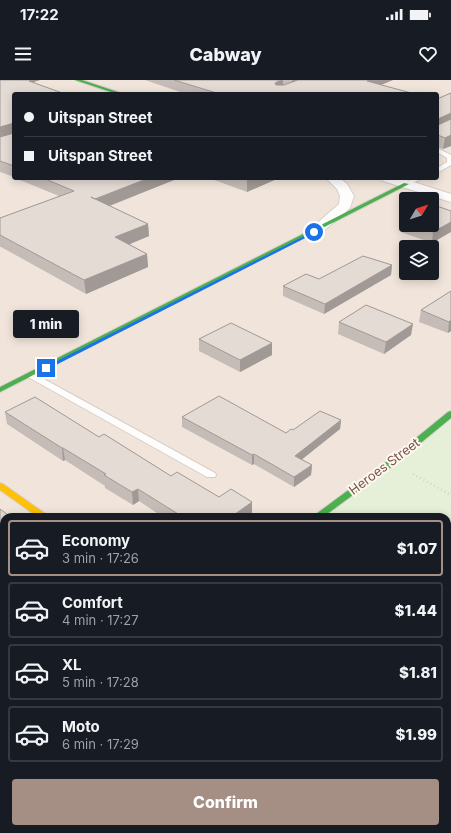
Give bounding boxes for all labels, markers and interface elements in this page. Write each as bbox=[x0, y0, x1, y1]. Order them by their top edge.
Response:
text: 17:22 bbox=[20, 5, 59, 24]
icon: menu bbox=[12, 43, 34, 65]
icon: heart bbox=[417, 43, 439, 65]
text: Cabway bbox=[189, 44, 262, 65]
text: Uitspan Street bbox=[48, 108, 152, 127]
text: Uitspan Street bbox=[48, 146, 152, 165]
north arrow bbox=[399, 192, 439, 232]
map controls bbox=[399, 192, 439, 280]
route start bbox=[305, 223, 323, 241]
button: layers bbox=[399, 240, 439, 280]
callout: 1 min bbox=[13, 310, 79, 338]
text: 1 min bbox=[30, 316, 62, 332]
route end bbox=[37, 359, 55, 377]
street label: Heroes Street bbox=[345, 434, 423, 498]
icon: car bbox=[14, 530, 50, 566]
text: Economy bbox=[62, 531, 130, 550]
text: $1.07 bbox=[397, 539, 437, 558]
text: 3 min · 17:26 bbox=[62, 550, 139, 566]
icon: car bbox=[14, 592, 50, 628]
text: Comfort bbox=[62, 593, 123, 612]
text: $1.44 bbox=[395, 601, 437, 620]
text: 4 min · 17:27 bbox=[62, 612, 139, 628]
icon: car bbox=[14, 654, 50, 690]
text: XL bbox=[62, 655, 82, 674]
text: $1.81 bbox=[399, 663, 437, 682]
text: 5 min · 17:28 bbox=[62, 674, 139, 690]
icon: car bbox=[14, 716, 50, 752]
text: Moto bbox=[62, 717, 100, 736]
text: $1.99 bbox=[396, 725, 437, 744]
text: 6 min · 17:29 bbox=[62, 736, 139, 752]
button: Confirm bbox=[12, 779, 439, 825]

